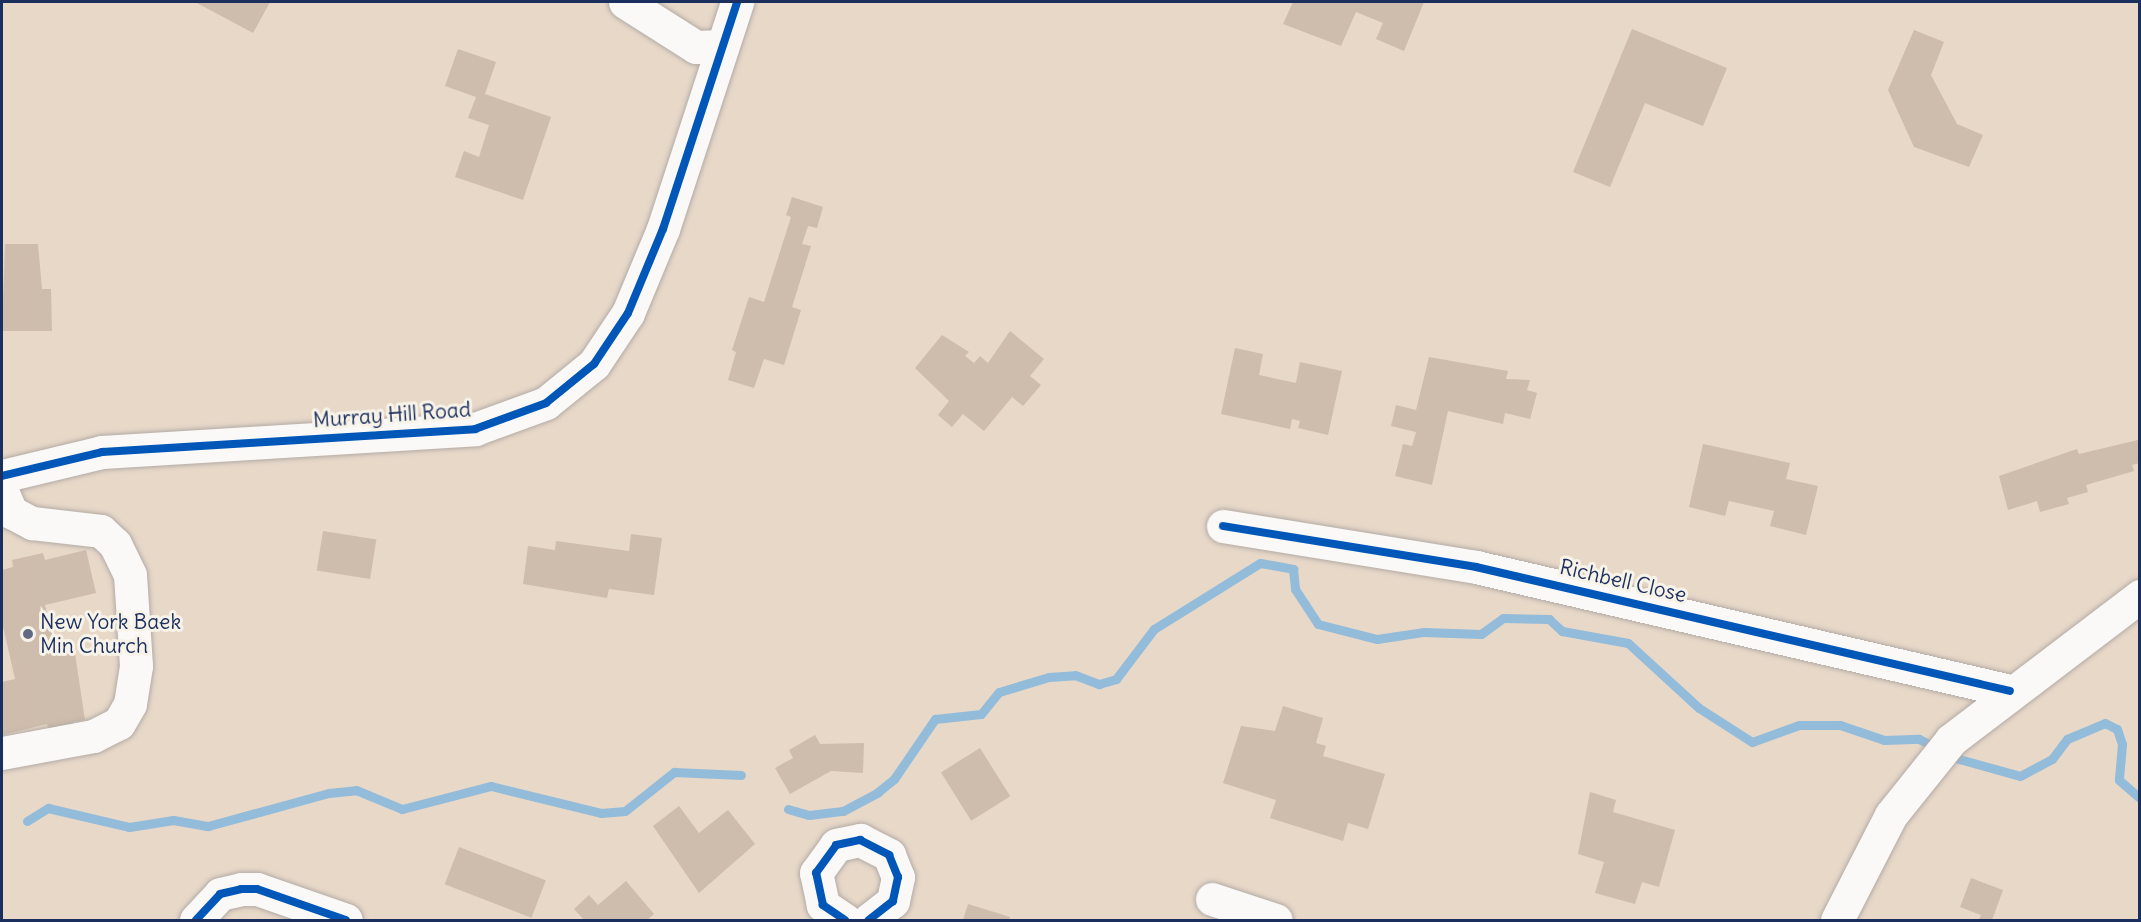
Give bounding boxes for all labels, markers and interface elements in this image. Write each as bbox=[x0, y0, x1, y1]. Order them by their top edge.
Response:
street label: Murray Hill Road bbox=[312, 397, 472, 433]
street label: Richbell Close bbox=[1557, 554, 1689, 608]
place label: New York Baek Min Church bbox=[40, 609, 181, 659]
marker: New York Baek Min Church bbox=[21, 627, 35, 641]

